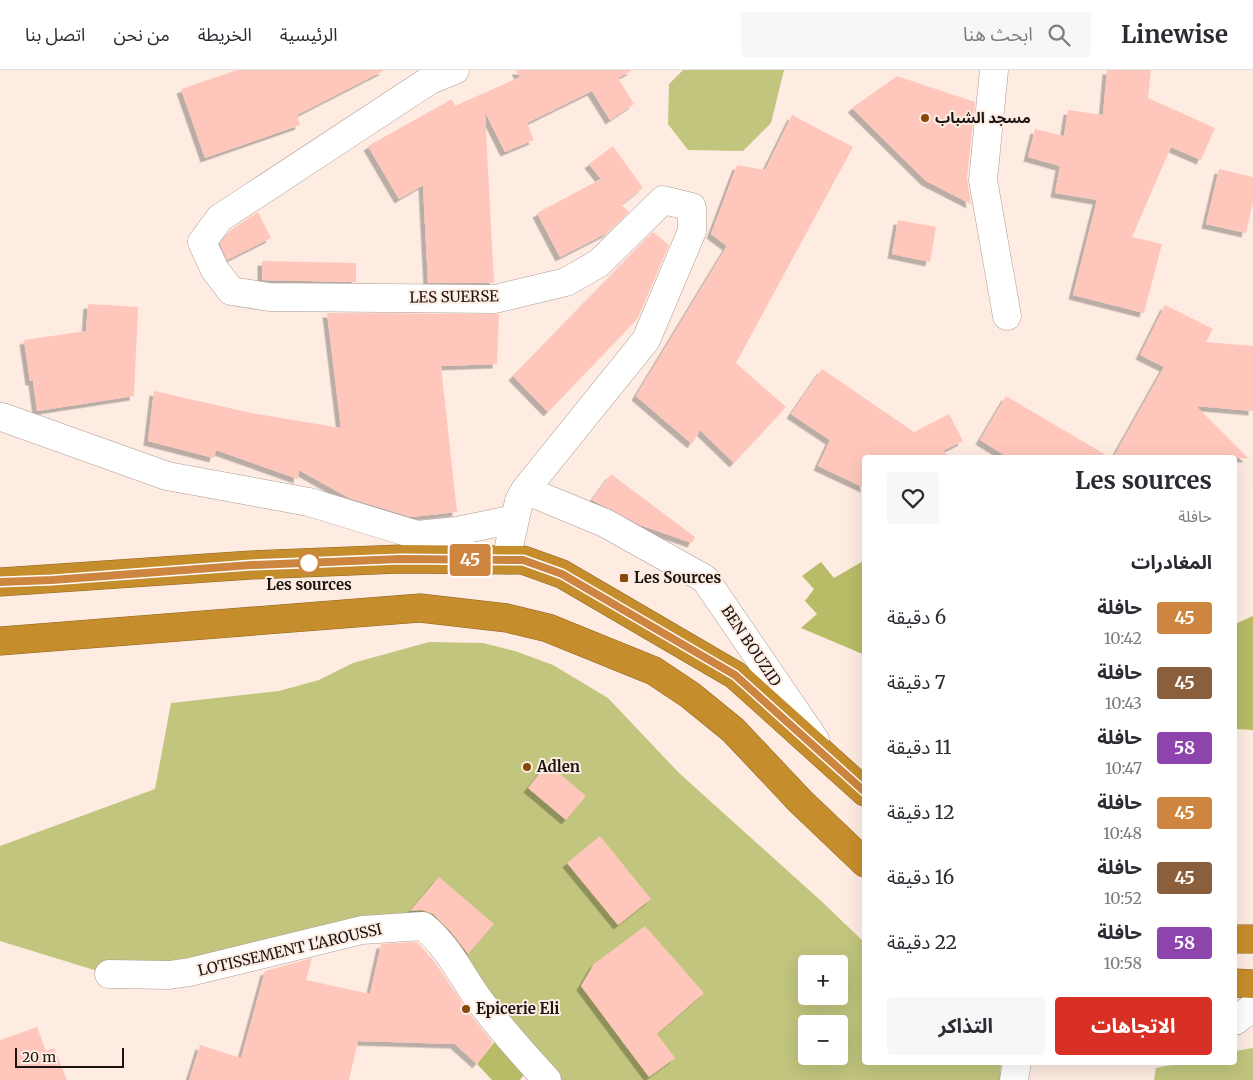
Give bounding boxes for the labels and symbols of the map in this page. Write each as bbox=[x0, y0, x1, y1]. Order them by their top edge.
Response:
place label: مسجد الشباب bbox=[935, 108, 1031, 127]
marker: مسجد الشباب bbox=[919, 112, 931, 124]
street label: LES SUERSE bbox=[409, 286, 499, 307]
line badge: 45 bbox=[448, 544, 492, 576]
marker: Les sources bbox=[298, 552, 320, 574]
place label: Les Sources bbox=[634, 568, 721, 587]
marker: Les Sources bbox=[618, 572, 630, 584]
place label: Les sources bbox=[266, 575, 352, 594]
street label: BEN BOUZID bbox=[717, 602, 785, 690]
place label: Adlen bbox=[536, 757, 580, 776]
marker: Adlen bbox=[521, 761, 533, 773]
street label: LOTISSEMENT L'AROUSSI bbox=[196, 919, 384, 980]
place label: Epicerie Eli bbox=[476, 999, 559, 1018]
marker: Epicerie Eli bbox=[460, 1003, 472, 1015]
scale bar bbox=[15, 1045, 124, 1068]

